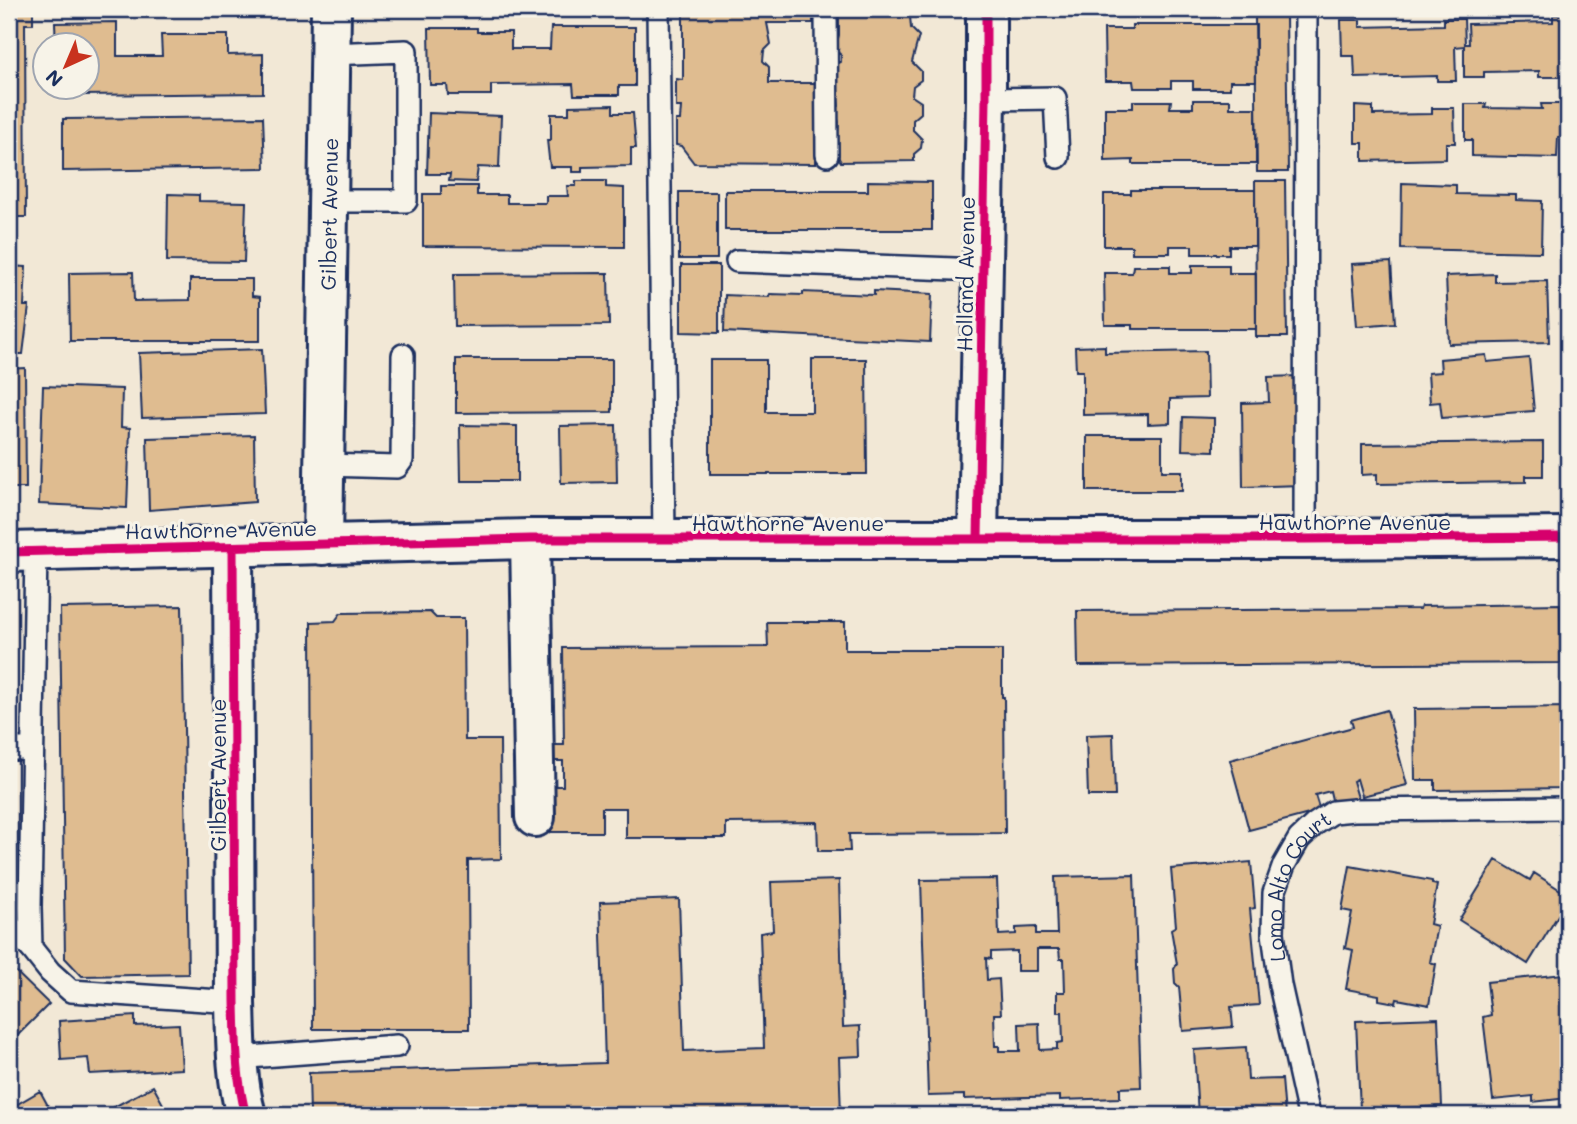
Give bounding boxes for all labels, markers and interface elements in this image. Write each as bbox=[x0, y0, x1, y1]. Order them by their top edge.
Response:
north arrow bbox=[32, 32, 102, 102]
text: N bbox=[40, 65, 68, 93]
street label: Gilbert Avenue bbox=[313, 137, 343, 291]
street label: Holland Avenue bbox=[950, 196, 980, 352]
street label: Hawthorne Avenue bbox=[1259, 508, 1451, 535]
street label: Hawthorne Avenue bbox=[692, 509, 884, 536]
street label: Hawthorne Avenue bbox=[125, 514, 317, 544]
street label: Gilbert Avenue bbox=[204, 699, 231, 851]
street label: Lomo Alto Court bbox=[1259, 804, 1336, 963]

